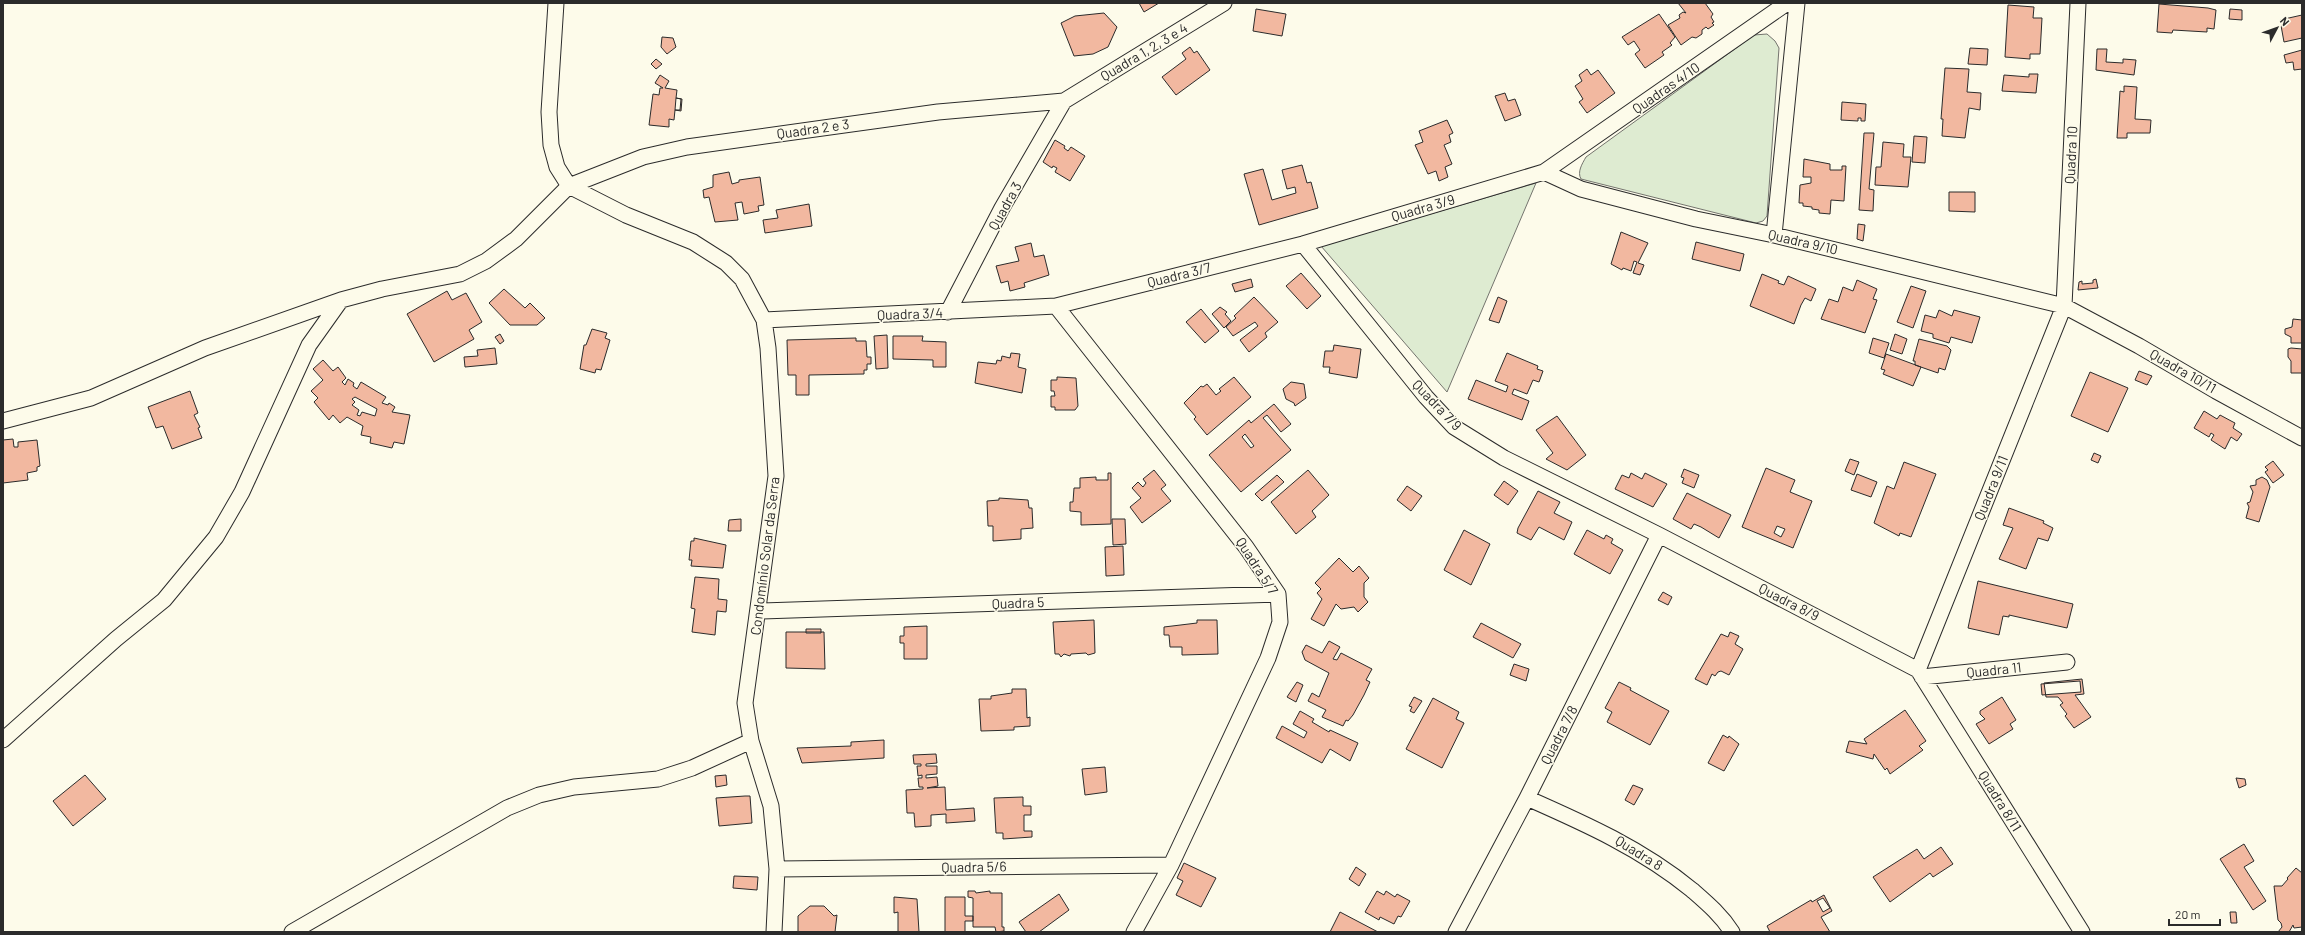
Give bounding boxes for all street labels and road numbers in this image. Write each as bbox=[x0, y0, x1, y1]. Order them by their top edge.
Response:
street label: Quadra 1, 2, 3 e 4 bbox=[1097, 19, 1190, 84]
street label: Quadras 4/10 bbox=[1629, 58, 1703, 117]
street label: Quadra 2 e 3 bbox=[776, 115, 850, 142]
street label: Quadra 10 bbox=[2060, 125, 2081, 184]
street label: Quadra 3 bbox=[984, 179, 1025, 233]
street label: Quadra 3/9 bbox=[1389, 190, 1457, 225]
street label: Quadra 9/10 bbox=[1767, 225, 1840, 258]
street label: Quadra 3/7 bbox=[1145, 258, 1213, 291]
street label: Quadra 3/4 bbox=[877, 304, 943, 323]
street label: Quadra 10/11 bbox=[2147, 345, 2219, 396]
street label: Quadra 7/9 bbox=[1409, 376, 1466, 434]
street label: Quadra 9/11 bbox=[1970, 453, 2011, 523]
street label: Condomínio Solar da Serra bbox=[746, 476, 783, 636]
street label: Quadra 5/7 bbox=[1233, 534, 1282, 598]
street label: Quadra 8/9 bbox=[1756, 579, 1822, 624]
street label: Quadra 5 bbox=[991, 593, 1045, 612]
street label: Quadra 11 bbox=[1966, 658, 2022, 681]
street label: Quadra 7/8 bbox=[1536, 702, 1581, 767]
street label: Quadra 8/11 bbox=[1975, 767, 2026, 834]
street label: Quadra 8 bbox=[1612, 831, 1666, 874]
street label: Quadra 5/6 bbox=[941, 857, 1007, 876]

